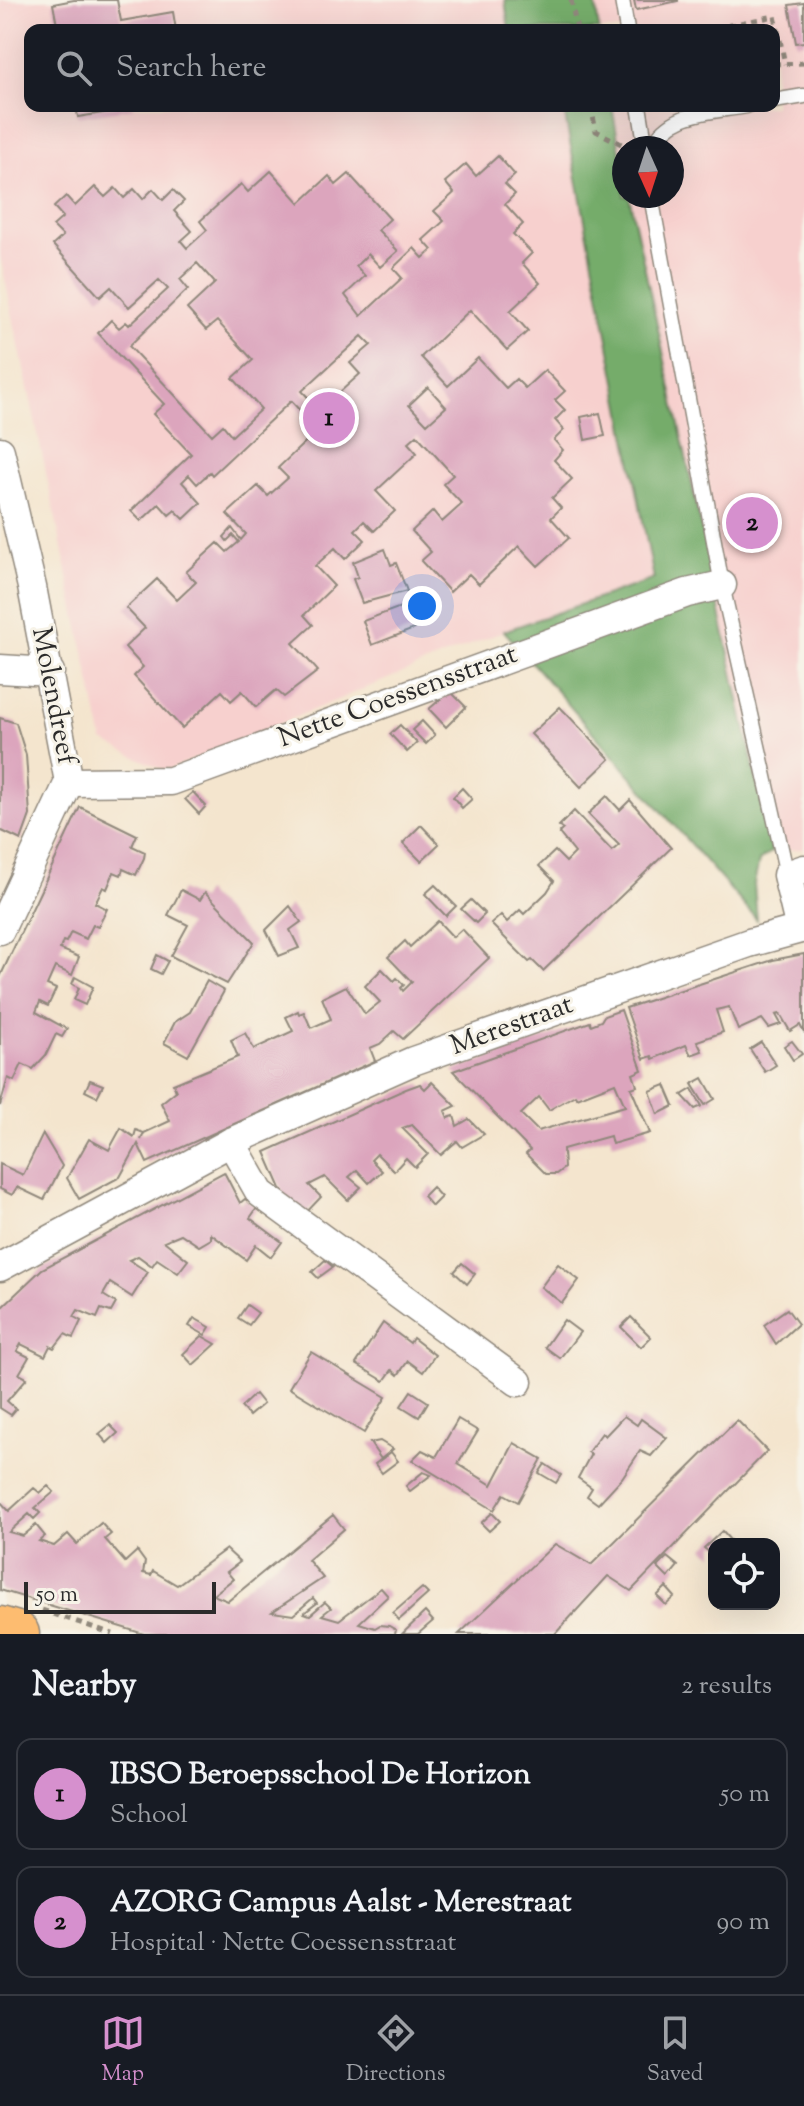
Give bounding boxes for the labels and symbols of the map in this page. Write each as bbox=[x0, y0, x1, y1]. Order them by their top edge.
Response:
north arrow bbox=[612, 136, 684, 208]
pin: 1 bbox=[303, 388, 355, 448]
pin: 2 bbox=[726, 493, 778, 553]
your location bbox=[402, 586, 442, 626]
street label: Molendreef bbox=[20, 624, 86, 769]
street label: Nette Coessensstraat bbox=[273, 635, 524, 759]
street label: Merestraat bbox=[445, 985, 579, 1067]
scale bar bbox=[24, 1578, 216, 1614]

